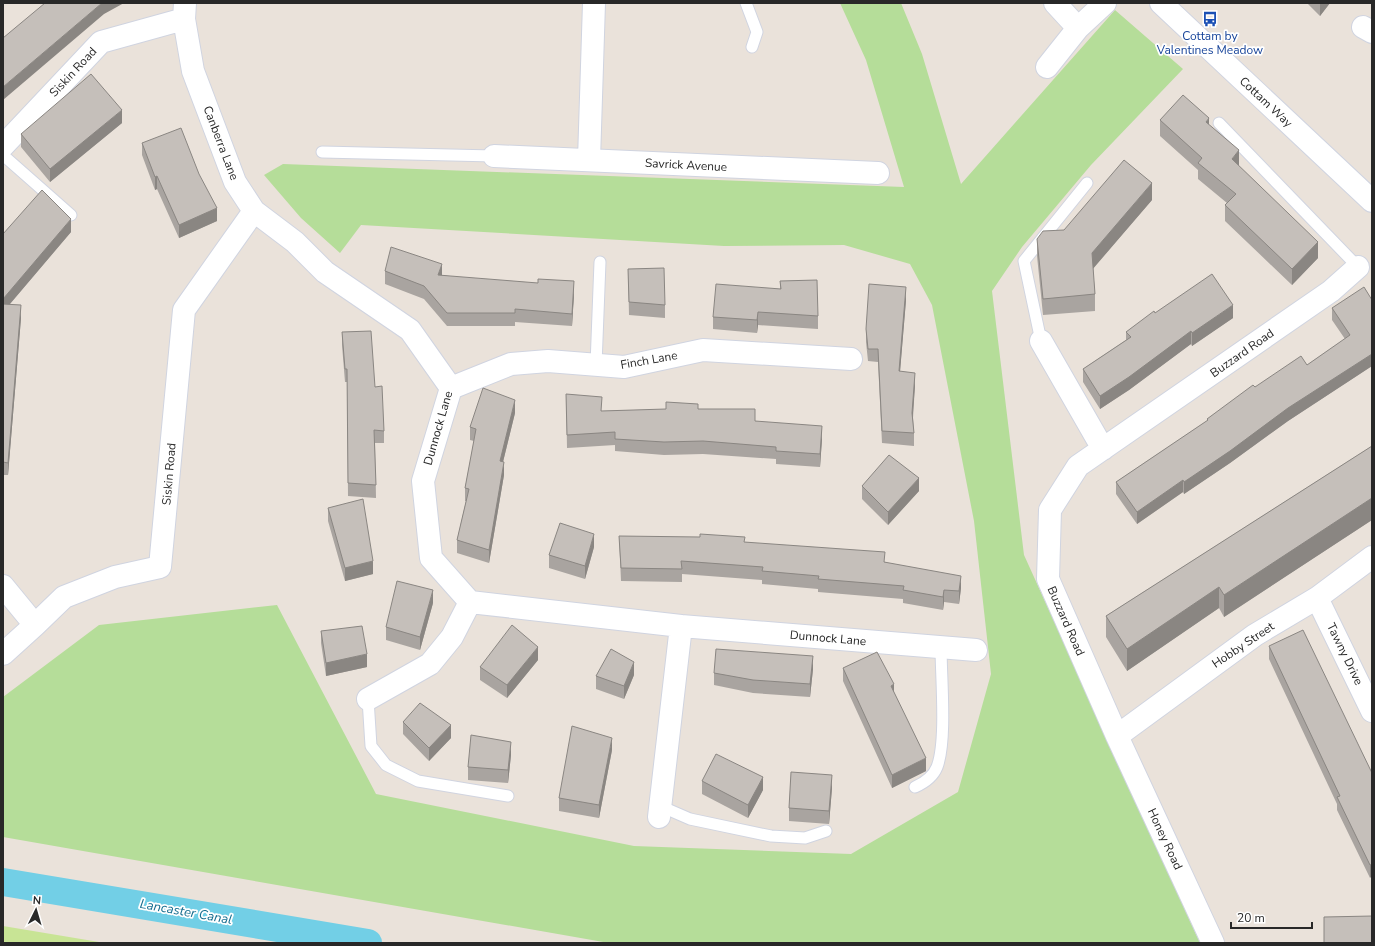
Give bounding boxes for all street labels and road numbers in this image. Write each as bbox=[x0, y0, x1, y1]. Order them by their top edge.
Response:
street label: Siskin Road bbox=[46, 44, 100, 100]
street label: Cottam Way bbox=[1236, 73, 1297, 131]
street label: Canberra Lane bbox=[199, 103, 243, 183]
street label: Savrick Avenue bbox=[644, 155, 728, 175]
street label: Buzzard Road bbox=[1207, 325, 1277, 381]
street label: Finch Lane bbox=[619, 347, 679, 373]
street label: Dunnock Lane bbox=[420, 389, 456, 467]
street label: Siskin Road bbox=[158, 442, 180, 506]
street label: Buzzard Road bbox=[1044, 584, 1088, 658]
street label: Hobby Street bbox=[1209, 618, 1278, 672]
street label: Tawny Drive bbox=[1323, 620, 1367, 688]
street label: Dunnock Lane bbox=[789, 627, 867, 649]
street label: Honey Road bbox=[1144, 806, 1186, 872]

